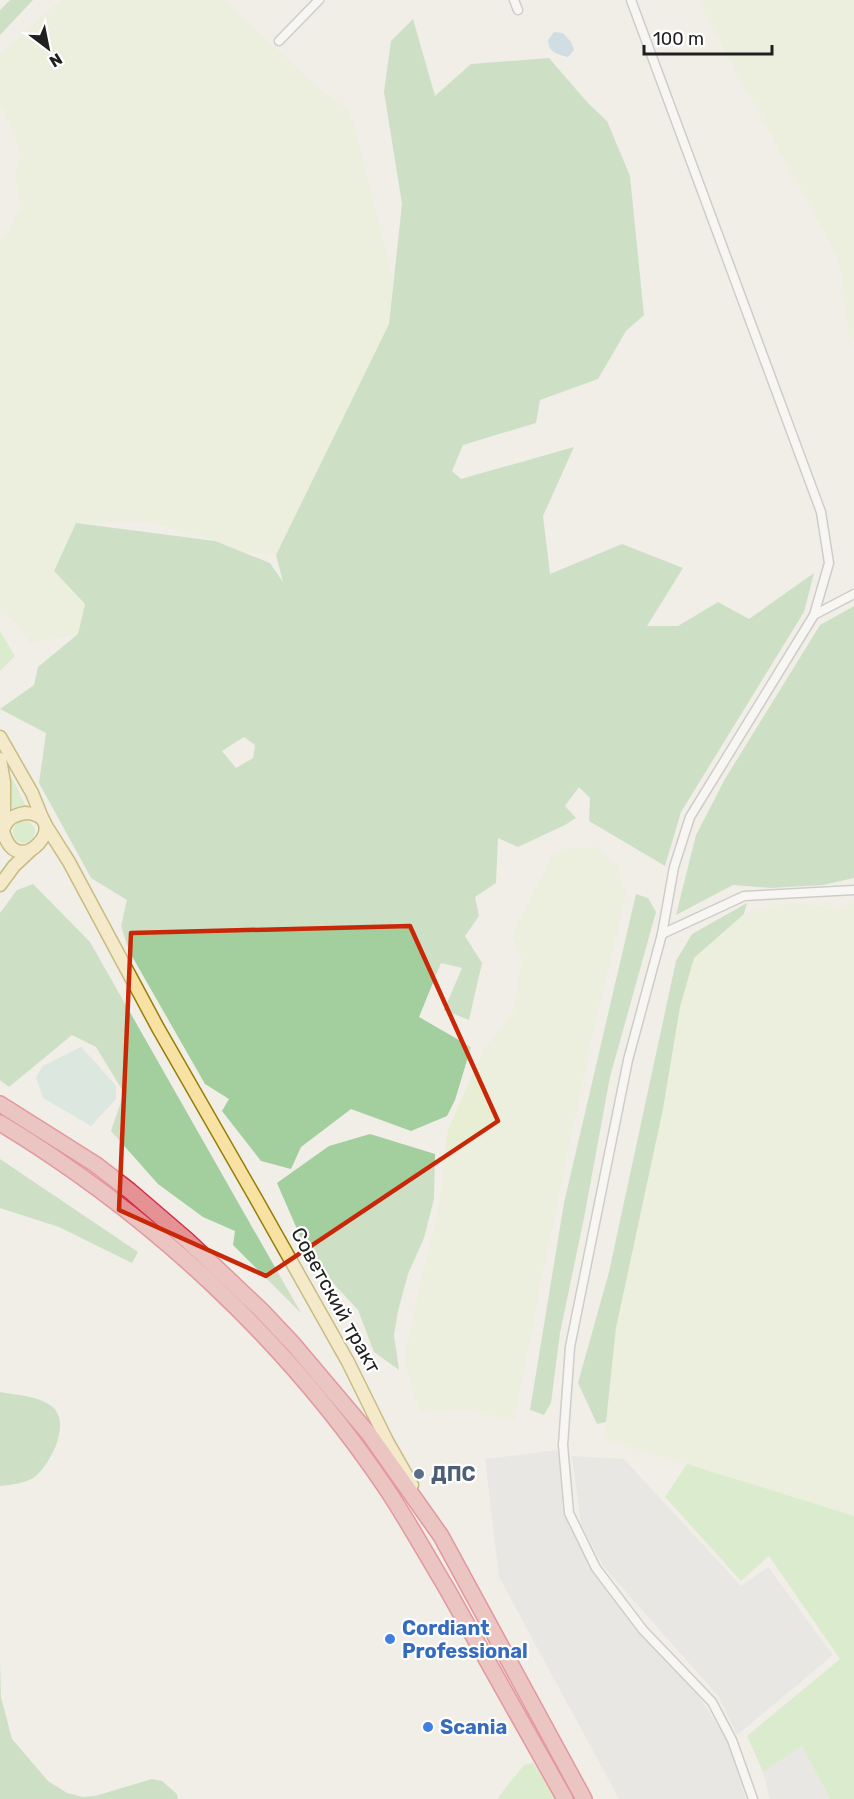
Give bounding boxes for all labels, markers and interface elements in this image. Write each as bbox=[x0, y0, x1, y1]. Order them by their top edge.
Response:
north arrow bbox=[18, 18, 78, 78]
scale bar bbox=[644, 18, 772, 56]
text: 100 m bbox=[653, 28, 704, 50]
text: N bbox=[46, 49, 66, 71]
street label: Советский тракт bbox=[286, 1223, 386, 1377]
place label: ДПС bbox=[431, 1462, 476, 1486]
marker: ДПС bbox=[412, 1467, 426, 1481]
place label: Cordiant Professional bbox=[402, 1616, 528, 1663]
marker: Cordiant Professional bbox=[383, 1632, 397, 1646]
place label: Scania bbox=[440, 1715, 507, 1739]
marker: Scania bbox=[421, 1720, 435, 1734]

